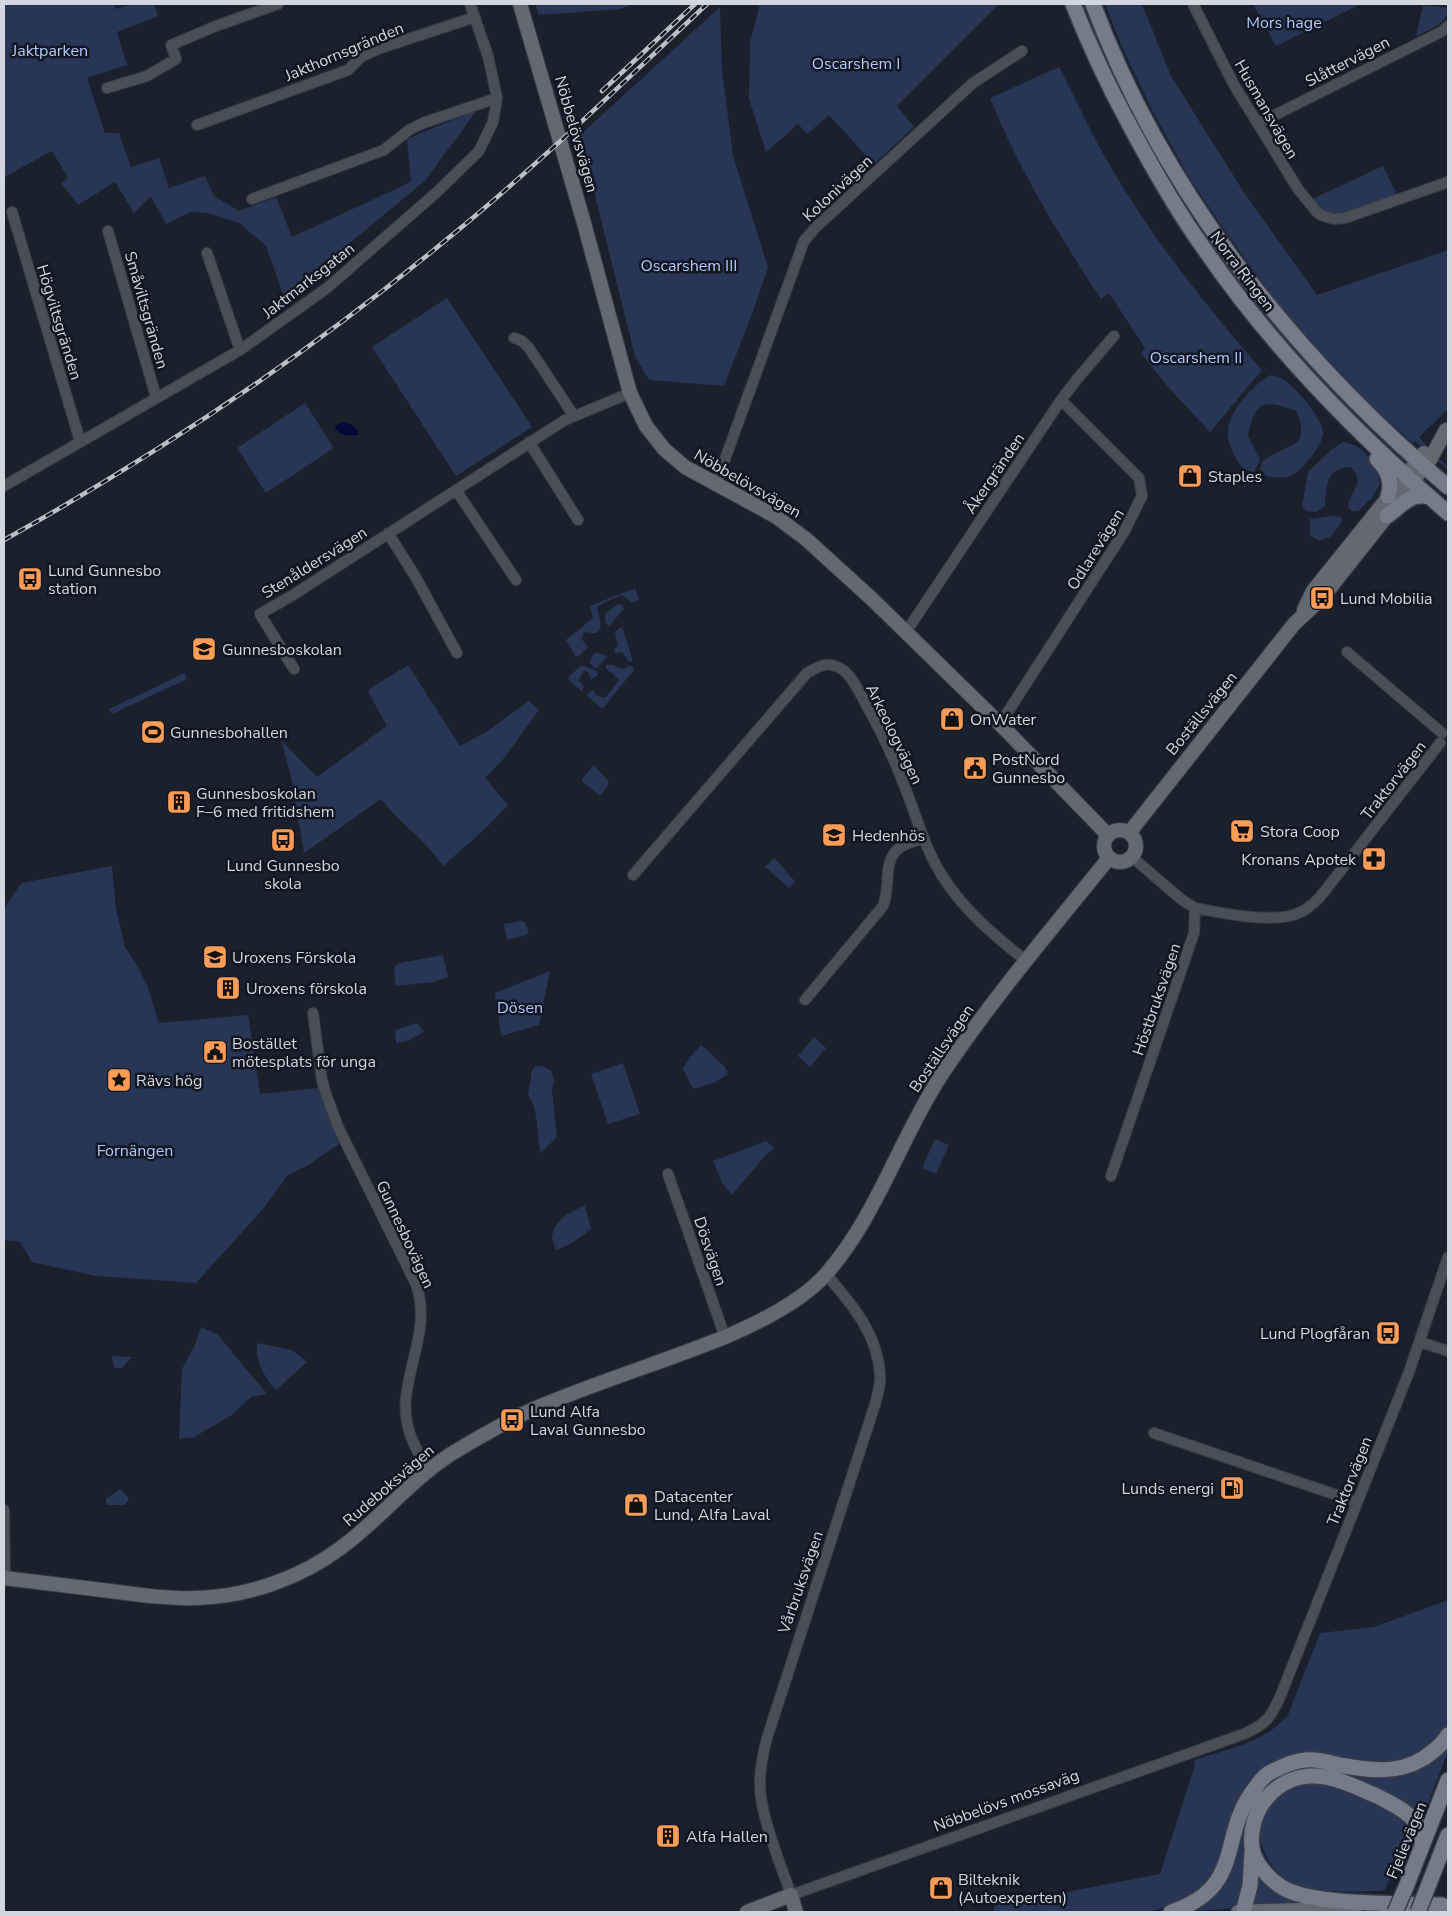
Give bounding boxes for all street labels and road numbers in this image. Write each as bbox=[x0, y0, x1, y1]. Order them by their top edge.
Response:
street label: Jakthornsgränden bbox=[281, 17, 407, 87]
street label: Slåttervägen bbox=[1301, 31, 1394, 93]
street label: Husmansvägen bbox=[1229, 56, 1303, 163]
street label: Nöbbelövsvägen bbox=[549, 73, 603, 195]
street label: Kolonivägen bbox=[798, 150, 878, 227]
street label: Norra Ringen bbox=[1205, 227, 1280, 316]
street label: Jaktmarksgatan bbox=[257, 238, 359, 324]
street label: Småviltsgränden bbox=[119, 249, 173, 372]
street label: Högviltsgränden bbox=[31, 262, 87, 383]
street label: Åkergränden bbox=[960, 429, 1030, 518]
street label: Nöbbelövsvägen bbox=[690, 444, 805, 524]
street label: Odlarevägen bbox=[1062, 505, 1130, 595]
street label: Stenåldersvägen bbox=[258, 522, 372, 604]
street label: Boställsvägen bbox=[1161, 667, 1242, 760]
street label: Arkeologvägen bbox=[860, 681, 928, 788]
street label: Traktorvägen bbox=[1356, 737, 1432, 825]
street label: Höstbruksvägen bbox=[1127, 940, 1186, 1058]
street label: Boställsvägen bbox=[904, 1000, 979, 1097]
street label: Gunnesbovägen bbox=[370, 1177, 440, 1292]
street label: Dösvägen bbox=[688, 1214, 732, 1289]
street label: Traktorvägen bbox=[1322, 1433, 1378, 1529]
street label: Rudeboksvägen bbox=[338, 1440, 439, 1532]
street label: Vårbruksvägen bbox=[773, 1528, 829, 1638]
street label: Nöbbelövs mossaväg bbox=[930, 1764, 1082, 1838]
street label: Fjelievägen bbox=[1381, 1798, 1432, 1882]

